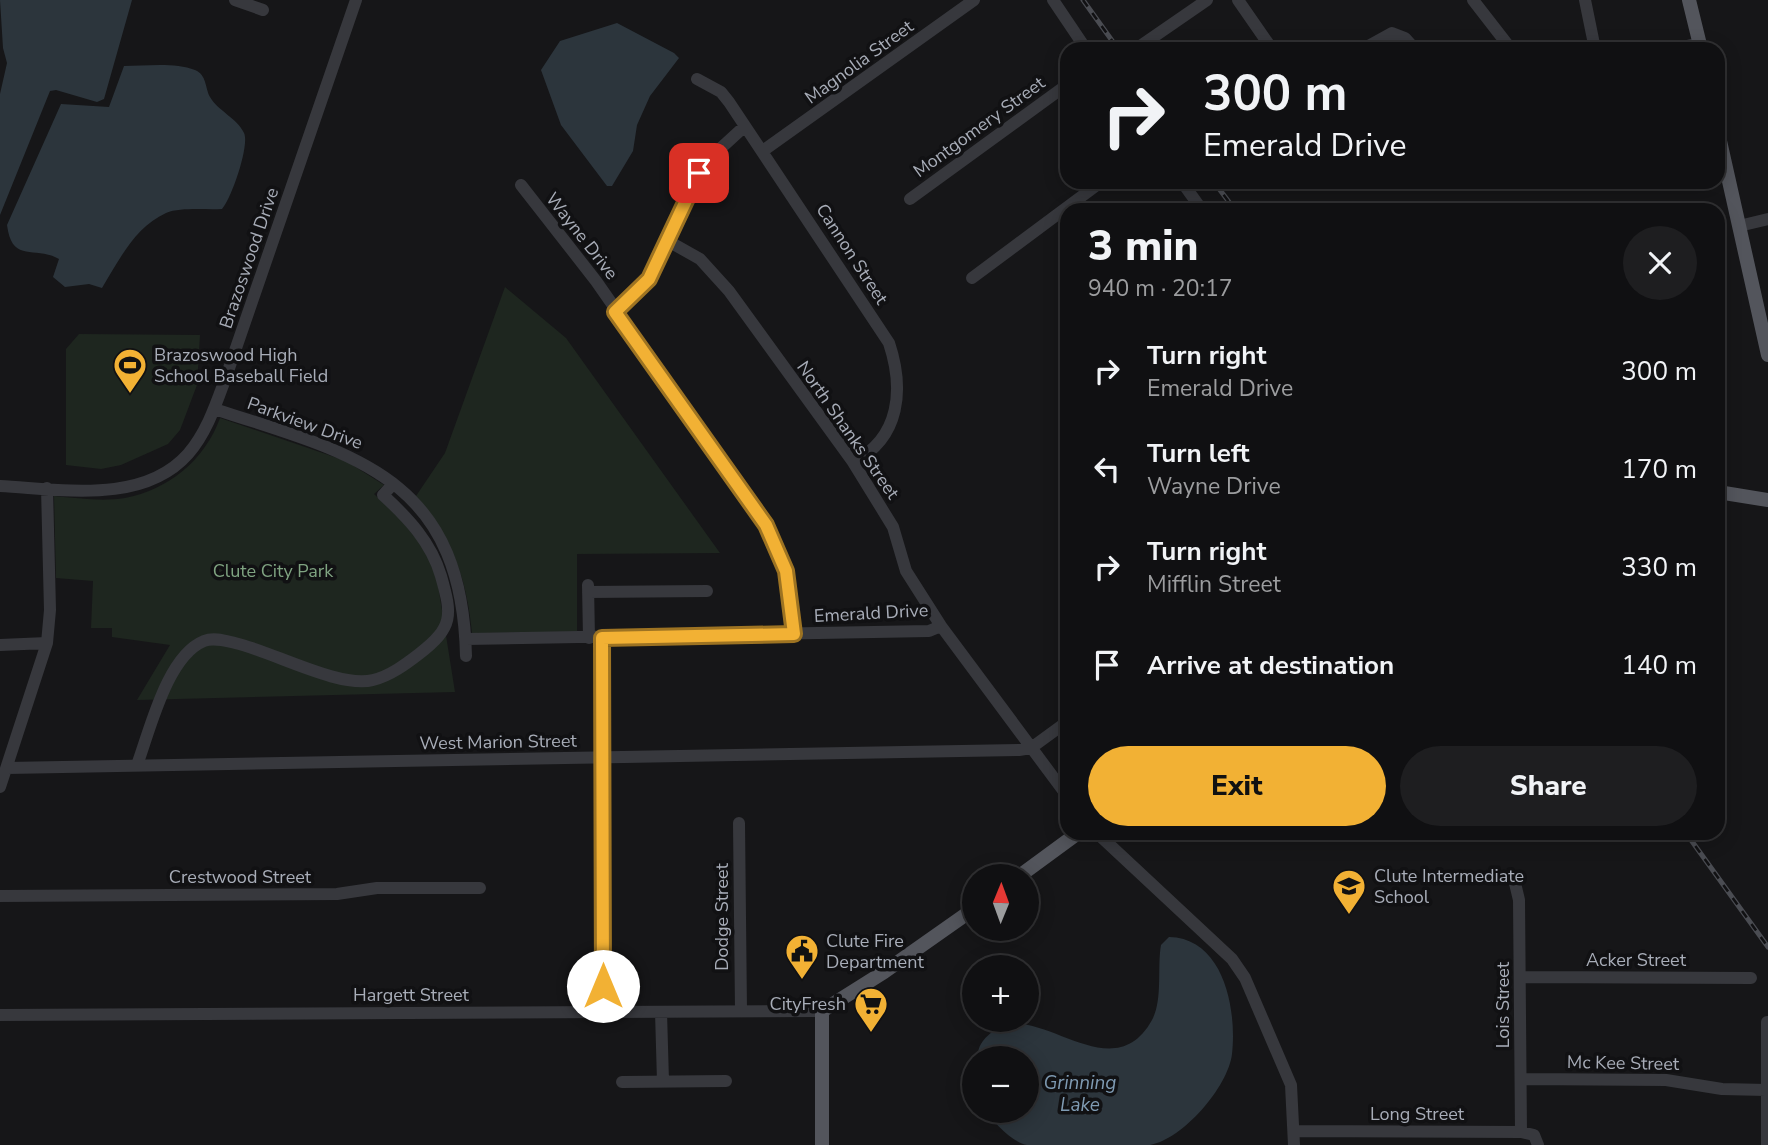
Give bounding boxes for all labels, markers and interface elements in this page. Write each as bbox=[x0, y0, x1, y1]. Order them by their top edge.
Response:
street label: Magnolia Street bbox=[800, 14, 919, 109]
text: 300 m bbox=[1203, 60, 1347, 127]
icon: right bbox=[1088, 70, 1179, 161]
street label: Montgomery Street bbox=[908, 71, 1050, 183]
text: Emerald Drive bbox=[1203, 124, 1406, 167]
pin bbox=[669, 143, 729, 203]
icon: arrive bbox=[680, 154, 718, 192]
street label: Brazoswood Drive bbox=[214, 184, 284, 332]
street label: Wayne Drive bbox=[540, 187, 624, 285]
street label: Cannon Street bbox=[810, 199, 894, 310]
text: 3 min bbox=[1088, 218, 1198, 275]
button: close bbox=[1623, 226, 1697, 300]
text: 940 m · 20:17 bbox=[1088, 273, 1233, 304]
text: Turn right bbox=[1147, 338, 1266, 373]
place label: Brazoswood High School Baseball Field bbox=[154, 343, 328, 388]
sports icon: Brazoswood High School Baseball Field bbox=[111, 346, 149, 395]
icon: right bbox=[1088, 352, 1126, 390]
text: 300 m bbox=[1621, 354, 1697, 389]
street label: North Shanks Street bbox=[791, 356, 905, 504]
text: Emerald Drive bbox=[1147, 373, 1293, 404]
street label: Parkview Drive bbox=[244, 391, 366, 455]
text: Turn left bbox=[1147, 436, 1250, 471]
icon: left bbox=[1088, 450, 1126, 488]
text: 170 m bbox=[1621, 452, 1697, 487]
text: Wayne Drive bbox=[1147, 471, 1281, 502]
text: Turn right bbox=[1147, 534, 1266, 569]
icon: right bbox=[1088, 548, 1126, 586]
text: 330 m bbox=[1621, 550, 1697, 585]
park label: Clute City Park bbox=[213, 559, 334, 583]
text: Mifflin Street bbox=[1147, 569, 1281, 600]
street label: Emerald Drive bbox=[813, 598, 929, 628]
icon: arrive bbox=[1088, 646, 1126, 684]
text: Arrive at destination bbox=[1147, 648, 1394, 683]
text: 140 m bbox=[1621, 648, 1697, 683]
street label: West Marion Street bbox=[419, 729, 578, 755]
button: Exit bbox=[1088, 746, 1386, 826]
button: Share bbox=[1400, 746, 1697, 826]
street label: Dodge Street bbox=[710, 862, 734, 971]
north arrow bbox=[962, 864, 1040, 942]
map controls bbox=[962, 864, 1039, 1123]
place label: Clute Intermediate School bbox=[1374, 864, 1524, 909]
street label: Crestwood Street bbox=[169, 865, 312, 889]
school or university icon: Clute Intermediate School bbox=[1330, 867, 1368, 916]
place label: Clute Fire Department bbox=[826, 929, 924, 974]
public building icon: Clute Fire Department bbox=[783, 932, 821, 981]
street label: Acker Street bbox=[1586, 948, 1687, 972]
position arrow bbox=[566, 949, 640, 1023]
button: + bbox=[962, 955, 1039, 1032]
street label: Lois Street bbox=[1491, 961, 1515, 1048]
street label: Hargett Street bbox=[353, 983, 470, 1007]
supermarket icon: CityFresh bbox=[852, 985, 890, 1034]
place label: CityFresh bbox=[770, 992, 846, 1016]
button: − bbox=[962, 1046, 1039, 1123]
street label: Mc Kee Street bbox=[1567, 1050, 1680, 1076]
water label: Grinning Lake bbox=[1044, 1070, 1116, 1118]
street label: Long Street bbox=[1370, 1102, 1465, 1126]

